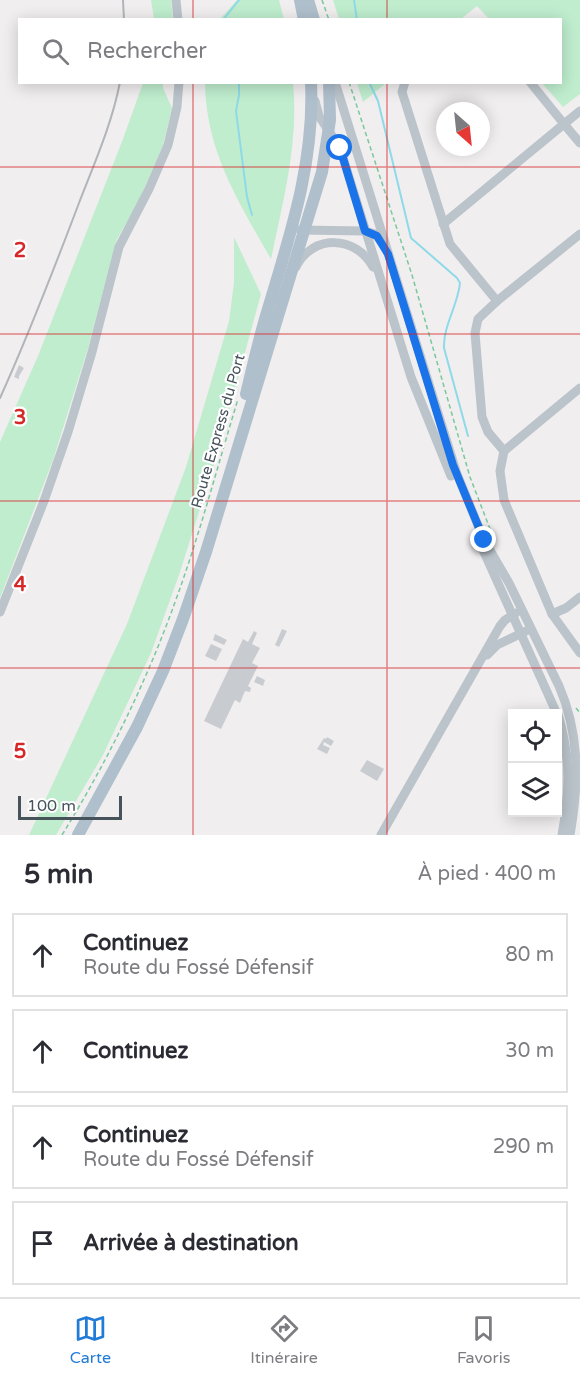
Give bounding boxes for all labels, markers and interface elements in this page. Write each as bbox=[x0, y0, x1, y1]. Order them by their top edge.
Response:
search box bbox=[18, 18, 562, 84]
icon: search bbox=[39, 35, 72, 68]
text: Rechercher bbox=[87, 38, 207, 64]
north arrow bbox=[436, 102, 490, 156]
route start bbox=[326, 134, 352, 160]
text: 2 bbox=[14, 239, 26, 263]
street label: Route Express du Port bbox=[187, 352, 249, 510]
text: 3 bbox=[14, 406, 26, 430]
route end bbox=[470, 526, 496, 552]
text: 4 bbox=[14, 573, 27, 597]
map controls bbox=[508, 709, 562, 817]
button: locate bbox=[508, 709, 562, 763]
text: 5 bbox=[14, 740, 26, 764]
button: layers bbox=[508, 763, 562, 817]
scale bar bbox=[18, 793, 122, 820]
text: 100 m bbox=[27, 796, 76, 816]
text: 5 min bbox=[24, 859, 93, 890]
text: À pied · 400 m bbox=[418, 862, 556, 886]
text: Continuez bbox=[83, 930, 188, 956]
icon: ahead bbox=[26, 939, 59, 972]
text: 80 m bbox=[505, 943, 554, 967]
text: Route du Fossé Défensif bbox=[83, 956, 314, 980]
icon: ahead bbox=[26, 1035, 59, 1068]
text: Continuez bbox=[83, 1038, 188, 1064]
text: 30 m bbox=[505, 1039, 554, 1063]
text: Continuez bbox=[83, 1122, 188, 1148]
icon: ahead bbox=[26, 1131, 59, 1164]
text: 290 m bbox=[493, 1135, 554, 1159]
text: Route du Fossé Défensif bbox=[83, 1148, 314, 1172]
icon: arrive bbox=[26, 1227, 59, 1260]
text: Arrivée à destination bbox=[83, 1230, 299, 1256]
tab: Carte bbox=[70, 1312, 111, 1368]
tab: Itinéraire bbox=[250, 1312, 318, 1368]
tab: Favoris bbox=[457, 1312, 510, 1368]

